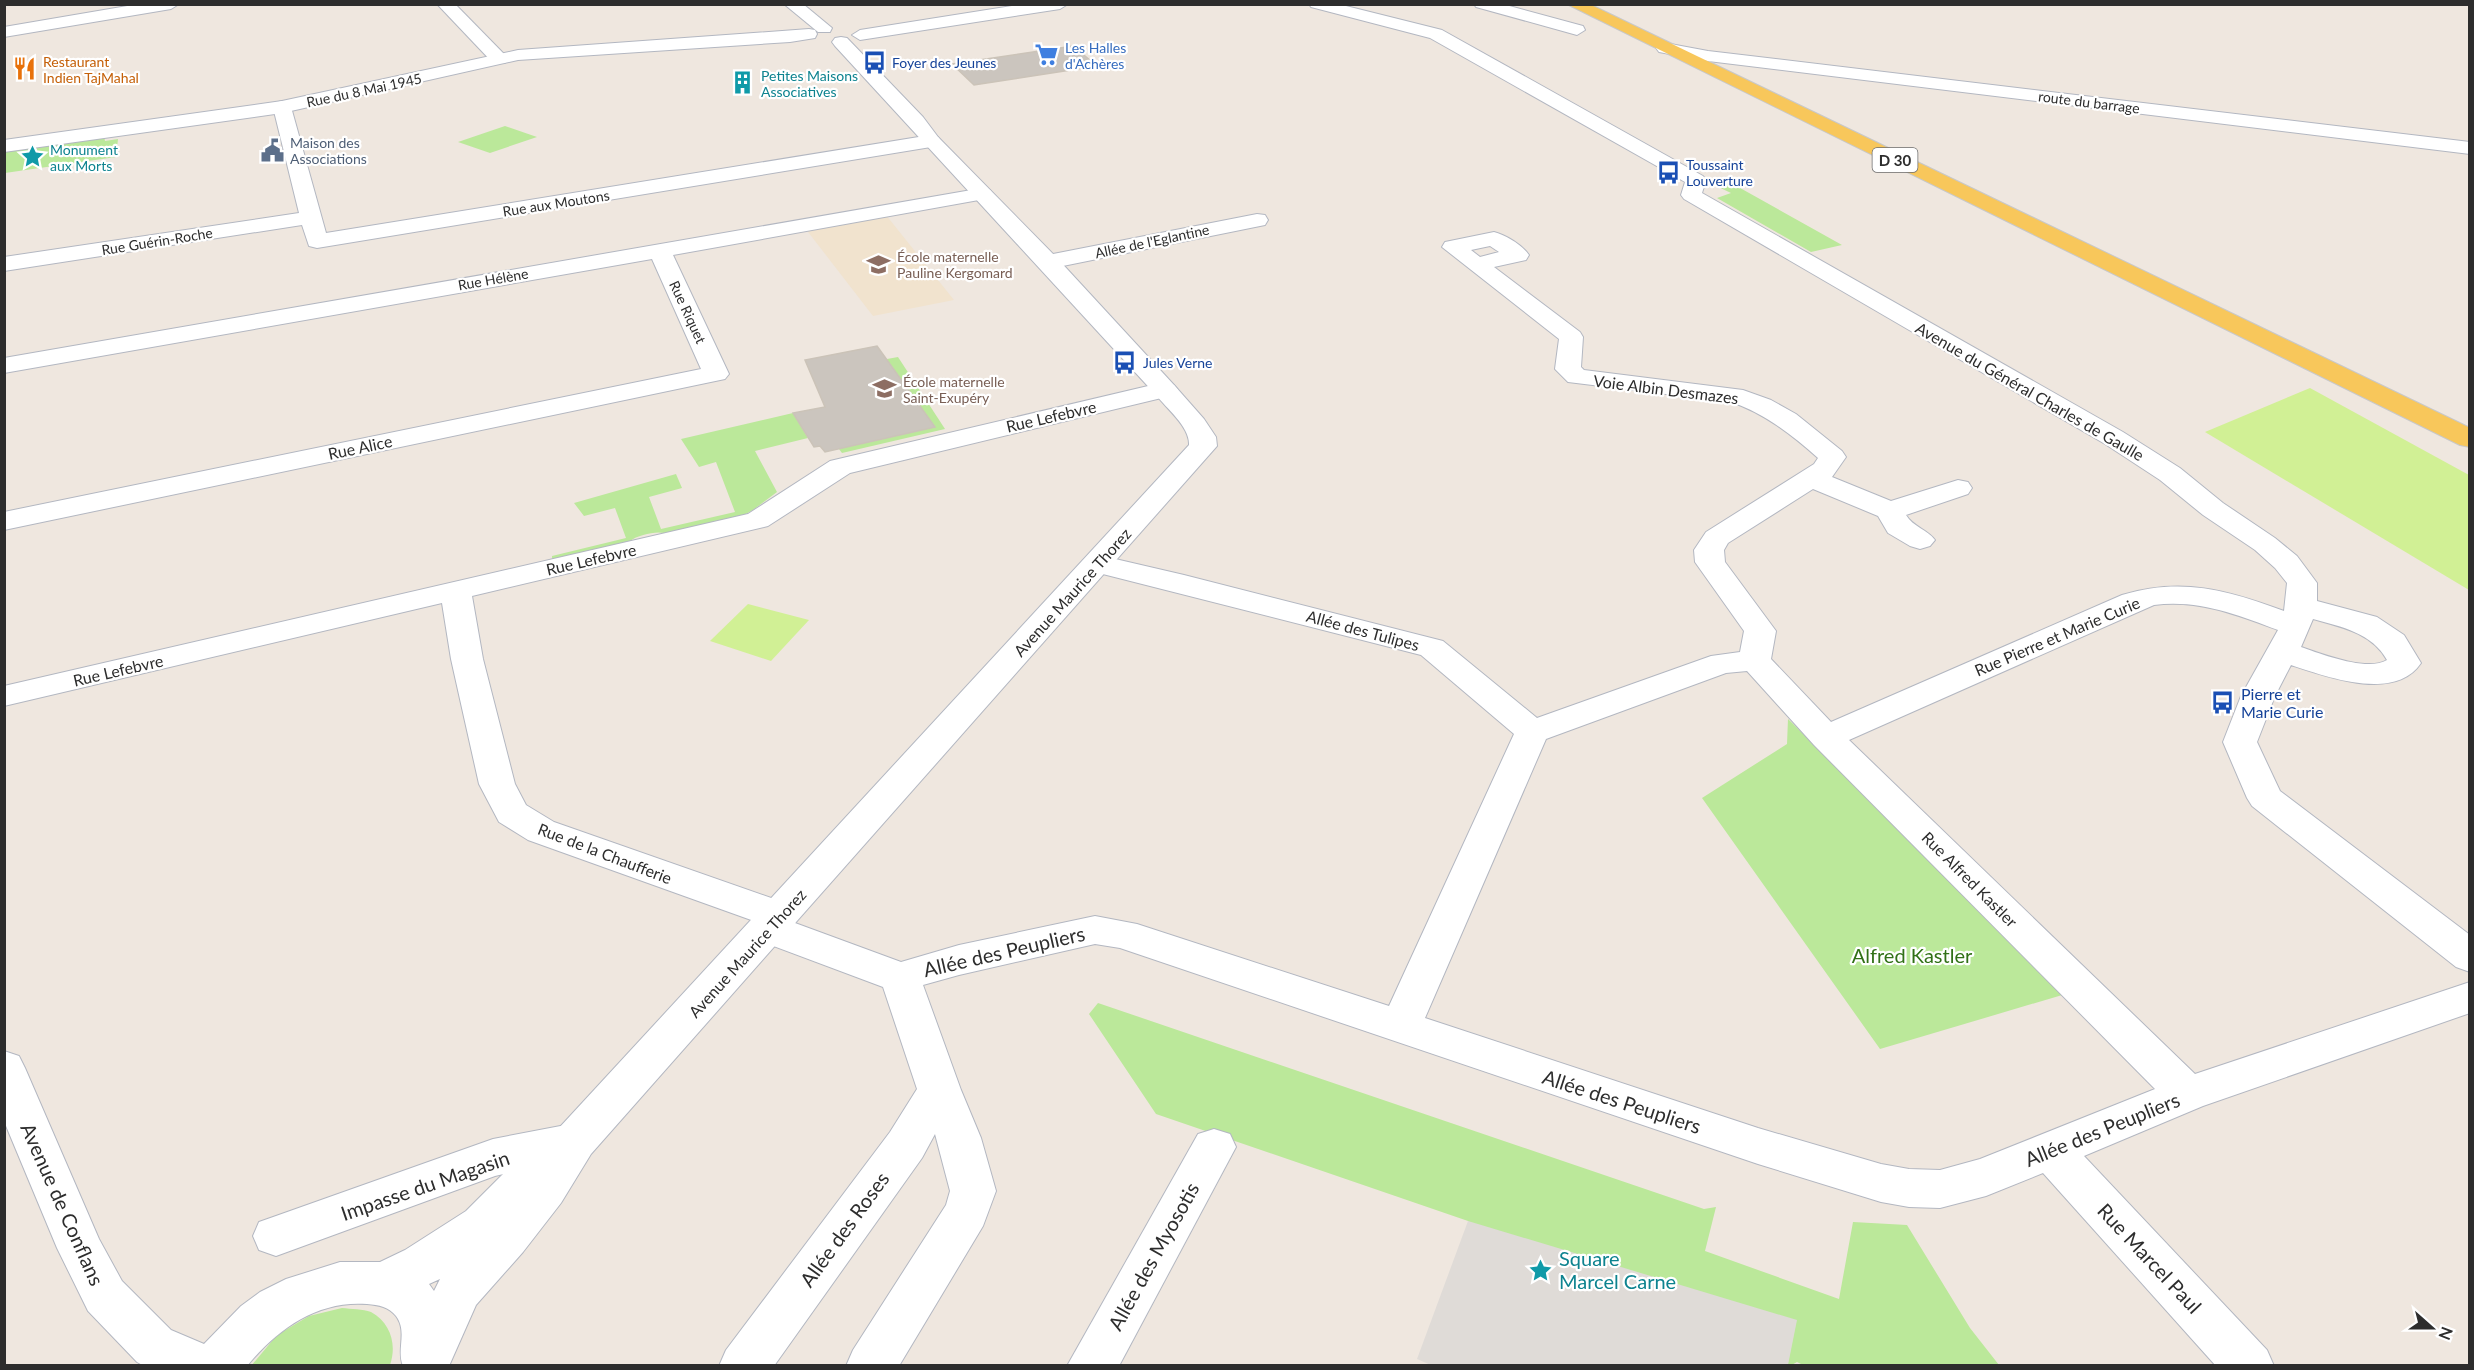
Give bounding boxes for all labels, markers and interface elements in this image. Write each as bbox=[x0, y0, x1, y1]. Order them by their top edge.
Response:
place label: Les Halles d'Achères bbox=[1065, 39, 1126, 72]
supermarket icon: Les Halles d'Achères bbox=[1034, 42, 1060, 68]
bus stop icon: Foyer des Jeunes bbox=[861, 49, 887, 75]
place label: Restaurant Indien TajMahal bbox=[43, 53, 139, 86]
place label: Foyer des Jeunes bbox=[892, 54, 996, 71]
restaurant icon: Restaurant Indien TajMahal bbox=[12, 56, 38, 82]
place label: Petites Maisons Associatives bbox=[761, 67, 858, 100]
street label: Rue du 8 Mai 1945 bbox=[305, 69, 423, 111]
building icon: Petites Maisons Associatives bbox=[730, 70, 756, 96]
street label: route du barrage bbox=[2037, 87, 2141, 117]
place label: Maison des Associations bbox=[290, 134, 367, 167]
public building icon: Maison des Associations bbox=[259, 137, 285, 163]
place label: Monument aux Morts bbox=[50, 141, 118, 174]
place icon: Monument aux Morts bbox=[19, 144, 45, 170]
road number: D 30 bbox=[1872, 148, 1918, 172]
place label: Toussaint Louverture bbox=[1686, 156, 1753, 189]
bus stop icon: Toussaint Louverture bbox=[1655, 159, 1681, 185]
street label: Rue aux Moutons bbox=[501, 186, 611, 220]
street label: Allée de l'Eglantine bbox=[1093, 221, 1211, 261]
street label: Rue Guérin-Roche bbox=[100, 224, 214, 258]
place label: École maternelle Pauline Kergomard bbox=[897, 248, 1013, 281]
school or university icon: École maternelle Pauline Kergomard bbox=[866, 251, 892, 277]
street label: Rue Hélène bbox=[457, 264, 529, 294]
street label: Rue Riquet bbox=[666, 278, 710, 346]
street label: Avenue du Général Charles de Gaulle bbox=[1912, 318, 2148, 464]
bus stop icon: Jules Verne bbox=[1112, 349, 1138, 375]
place label: Jules Verne bbox=[1143, 354, 1212, 371]
street label: Voie Albin Desmazes bbox=[1592, 371, 1740, 407]
place label: École maternelle Saint-Exupéry bbox=[903, 373, 1005, 406]
school or university icon: École maternelle Saint-Exupéry bbox=[872, 376, 898, 402]
street label: Rue Lefebvre bbox=[1004, 396, 1098, 436]
street label: Rue Alice bbox=[326, 431, 394, 463]
street label: Avenue Maurice Thorez bbox=[1009, 524, 1135, 660]
street label: Rue Lefebvre bbox=[544, 539, 638, 579]
street label: Rue Pierre et Marie Curie bbox=[1972, 593, 2142, 679]
street label: Allée des Tulipes bbox=[1305, 606, 1422, 654]
street label: Rue Lefebvre bbox=[71, 650, 165, 690]
place label: Pierre et Marie Curie bbox=[2241, 684, 2323, 721]
bus stop icon: Pierre et Marie Curie bbox=[2210, 689, 2236, 715]
street label: Rue de la Chaufferie bbox=[535, 819, 675, 887]
street label: Rue Alfred Kastler bbox=[1918, 827, 2022, 931]
street label: Avenue Maurice Thorez bbox=[684, 885, 810, 1021]
street label: Allée des Peupliers bbox=[921, 921, 1087, 981]
park label: Alfred Kastler bbox=[1852, 943, 1973, 967]
street label: Allée des Peupliers bbox=[1540, 1064, 1704, 1138]
street label: Allée des Peupliers bbox=[2021, 1087, 2183, 1171]
street label: Avenue de Conflans bbox=[16, 1119, 110, 1289]
street label: Impasse du Magasin bbox=[338, 1145, 512, 1225]
street label: Allée des Roses bbox=[794, 1167, 894, 1291]
street label: Allée des Myosotis bbox=[1102, 1178, 1204, 1334]
street label: Rue Marcel Paul bbox=[2093, 1198, 2207, 1318]
place label: Square Marcel Carne bbox=[1559, 1246, 1676, 1293]
place icon: Square Marcel Carne bbox=[1528, 1257, 1554, 1283]
north arrow bbox=[2402, 1298, 2462, 1358]
text: N bbox=[2435, 1324, 2458, 1343]

